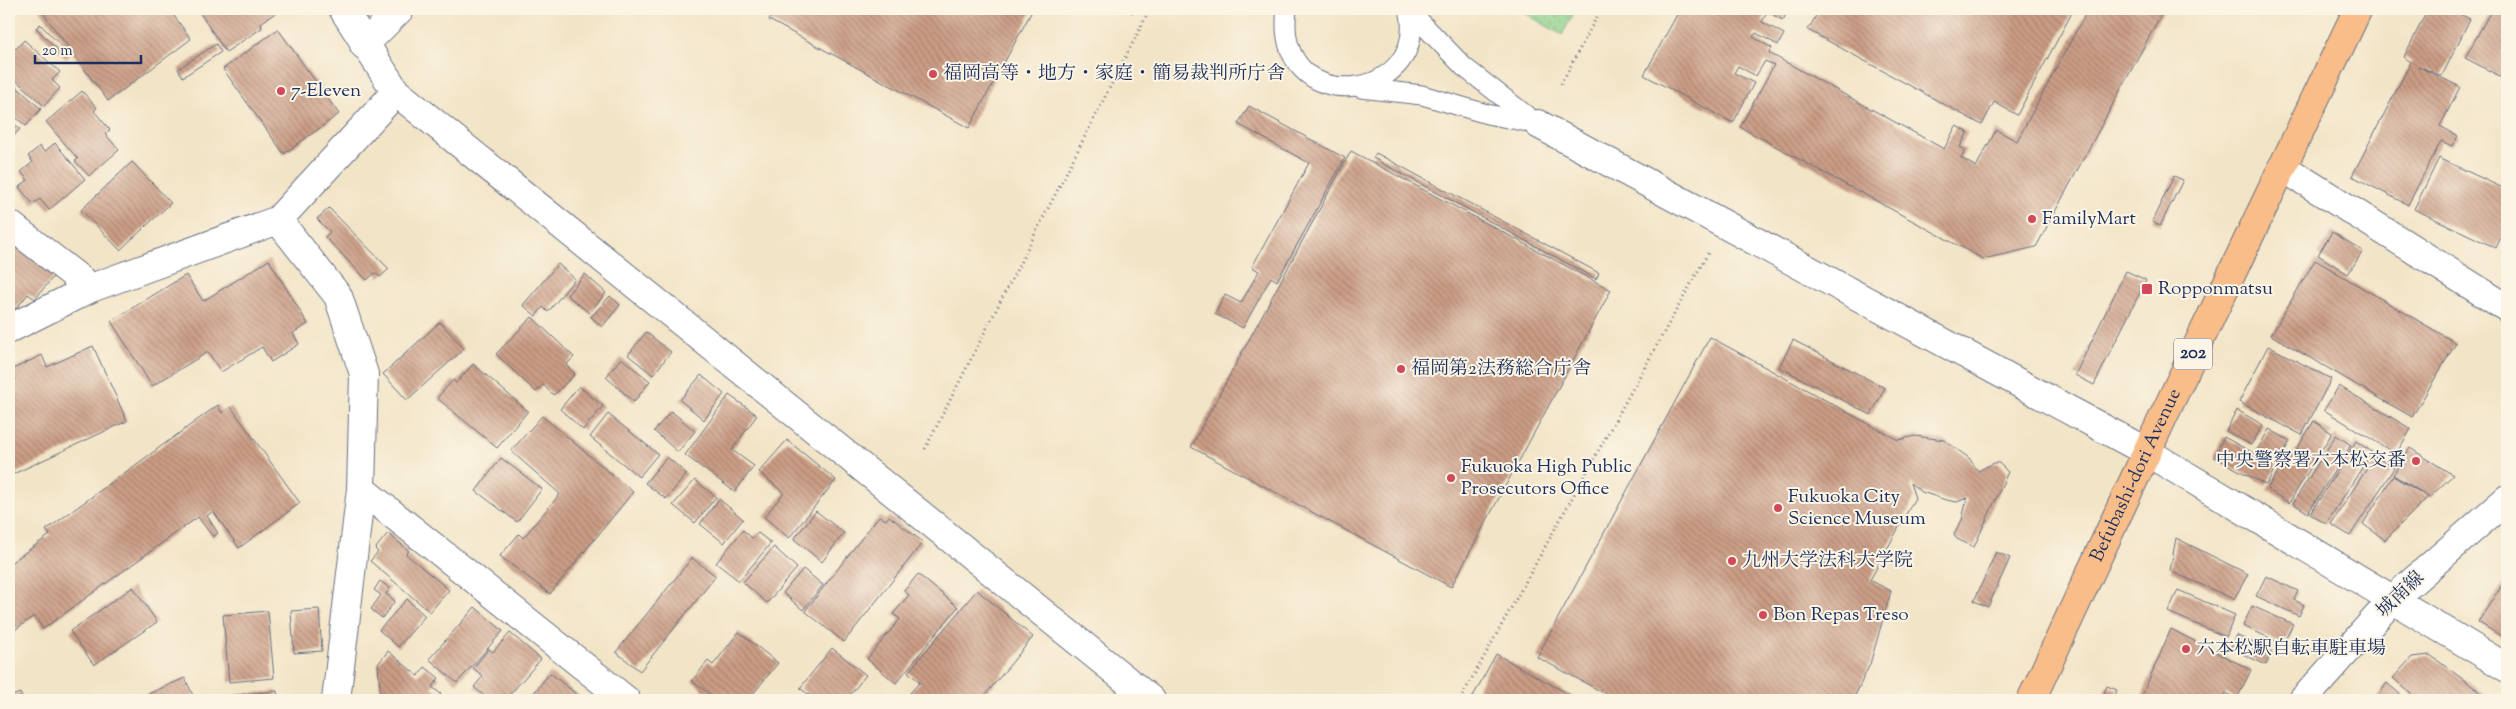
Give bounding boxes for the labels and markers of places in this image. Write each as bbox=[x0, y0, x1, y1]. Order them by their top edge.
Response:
place label: 福岡高等・地方・家庭・簡易裁判所庁舎 bbox=[943, 61, 1285, 88]
marker: 福岡高等・地方・家庭・簡易裁判所庁舎 bbox=[927, 68, 939, 80]
place label: 7-Eleven bbox=[291, 78, 361, 105]
marker: 7-Eleven bbox=[275, 85, 287, 97]
place label: FamilyMart bbox=[2042, 206, 2136, 233]
marker: FamilyMart bbox=[2026, 213, 2038, 225]
place label: Ropponmatsu bbox=[2158, 276, 2273, 303]
marker: Ropponmatsu bbox=[2140, 282, 2154, 296]
place label: 福岡第2法務総合庁舎 bbox=[1411, 356, 1591, 383]
marker: 福岡第2法務総合庁舎 bbox=[1395, 363, 1407, 375]
place label: 中央警察署六本松交番 bbox=[2216, 448, 2406, 475]
place label: Fukuoka High Public Prosecutors Office bbox=[1461, 454, 1632, 503]
marker: 中央警察署六本松交番 bbox=[2410, 455, 2422, 467]
marker: Fukuoka High Public Prosecutors Office bbox=[1445, 472, 1457, 484]
place label: Fukuoka City Science Museum bbox=[1788, 484, 1926, 533]
marker: Fukuoka City Science Museum bbox=[1772, 502, 1784, 514]
place label: 九州大学法科大学院 bbox=[1742, 548, 1913, 575]
marker: 九州大学法科大学院 bbox=[1726, 555, 1738, 567]
place label: Bon Repas Treso bbox=[1773, 602, 1909, 629]
marker: Bon Repas Treso bbox=[1757, 609, 1769, 621]
place label: 六本松駅自転車駐車場 bbox=[2196, 636, 2386, 663]
marker: 六本松駅自転車駐車場 bbox=[2180, 643, 2192, 655]

